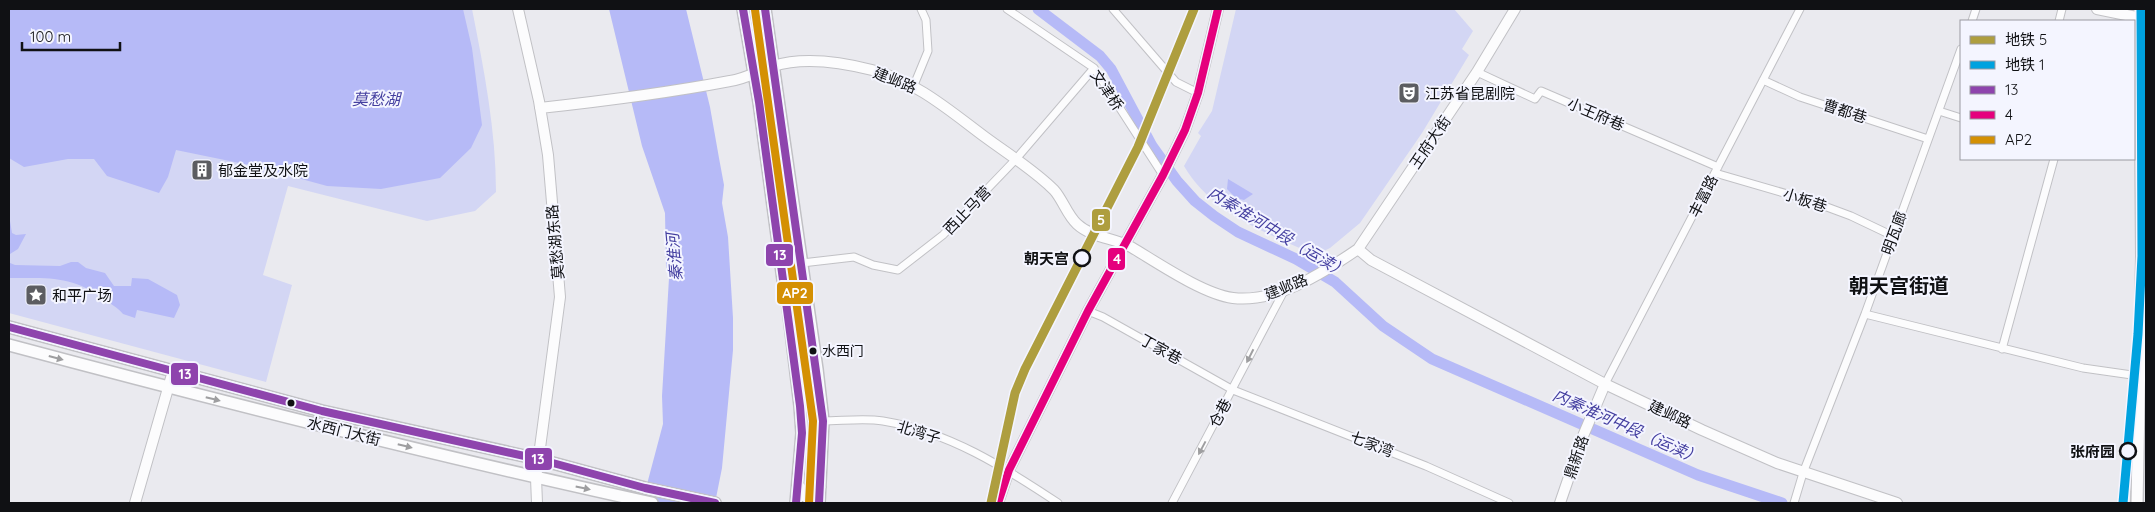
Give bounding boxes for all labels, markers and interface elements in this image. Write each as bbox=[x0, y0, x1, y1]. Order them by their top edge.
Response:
scale bar bbox=[22, 20, 120, 52]
legend bbox=[1960, 20, 2135, 160]
text: 100 m bbox=[30, 27, 71, 46]
text: 地铁 5 bbox=[2005, 30, 2047, 49]
text: 地铁 1 bbox=[2005, 55, 2045, 74]
street label: 建邺路 bbox=[871, 63, 919, 97]
street label: 文津桥 bbox=[1087, 66, 1127, 114]
text: 13 bbox=[2005, 80, 2019, 99]
theatre icon: 江苏省昆剧院 bbox=[1397, 81, 1421, 105]
place label: 江苏省昆剧院 bbox=[1425, 84, 1515, 103]
water label: 莫愁湖 bbox=[352, 89, 403, 109]
street label: 小王府巷 bbox=[1565, 94, 1627, 134]
street label: 曹都巷 bbox=[1821, 95, 1869, 127]
text: 4 bbox=[2005, 105, 2013, 124]
street label: 王府大街 bbox=[1405, 112, 1455, 172]
text: AP2 bbox=[2005, 130, 2032, 149]
building icon: 郁金堂及水院 bbox=[190, 158, 214, 182]
place label: 郁金堂及水院 bbox=[218, 161, 308, 180]
street label: 丰富路 bbox=[1684, 172, 1722, 220]
street label: 西止马营 bbox=[939, 182, 995, 238]
water label: 内秦淮河中段（运渎） bbox=[1204, 182, 1352, 282]
street label: 小板巷 bbox=[1781, 184, 1829, 216]
street label: 莫愁湖东路 bbox=[542, 204, 568, 280]
line badge: 5 bbox=[1091, 208, 1111, 232]
street label: 明瓦廊 bbox=[1877, 209, 1911, 257]
text: 5 bbox=[1097, 211, 1105, 229]
water label: 秦淮河 bbox=[662, 229, 686, 282]
line badge: 13 bbox=[765, 243, 794, 267]
text: 13 bbox=[774, 246, 786, 264]
line badge: 4 bbox=[1107, 247, 1126, 271]
place label: 朝天宫 bbox=[1024, 249, 1069, 268]
marker: 朝天宫 bbox=[1073, 249, 1091, 267]
text: 4 bbox=[1113, 250, 1121, 268]
street label: 建邺路 bbox=[1262, 270, 1310, 304]
district label: 朝天宫街道 bbox=[1849, 273, 1949, 298]
line badge: AP2 bbox=[776, 281, 814, 305]
place icon: 和平广场 bbox=[24, 283, 48, 307]
text: AP2 bbox=[782, 284, 808, 302]
place label: 和平广场 bbox=[52, 286, 112, 305]
street label: 丁家巷 bbox=[1137, 330, 1185, 368]
place label: 水西门 bbox=[822, 342, 864, 360]
marker: 水西门 bbox=[808, 346, 818, 356]
one-way arrow bbox=[1246, 349, 1254, 363]
one-way arrow bbox=[48, 354, 63, 362]
line badge: 13 bbox=[170, 362, 199, 386]
text: 13 bbox=[179, 365, 191, 383]
water label: 内秦淮河中段（运渎） bbox=[1550, 384, 1704, 468]
one-way arrow bbox=[206, 395, 221, 403]
street label: 仓巷 bbox=[1205, 395, 1235, 431]
street label: 建邺路 bbox=[1646, 396, 1694, 432]
unlabelled marker bbox=[286, 398, 296, 408]
street label: 水西门大街 bbox=[305, 413, 383, 449]
street label: 北湾子 bbox=[895, 416, 943, 448]
street label: 七家湾 bbox=[1348, 427, 1396, 461]
street label: 鼎新路 bbox=[1560, 433, 1592, 481]
one-way arrow bbox=[1198, 441, 1206, 455]
one-way arrow bbox=[397, 442, 412, 450]
place label: 张府园 bbox=[2070, 442, 2115, 461]
marker: 张府园 bbox=[2119, 442, 2137, 460]
line badge: 13 bbox=[524, 447, 553, 471]
text: 13 bbox=[532, 450, 544, 468]
one-way arrow bbox=[576, 484, 591, 492]

